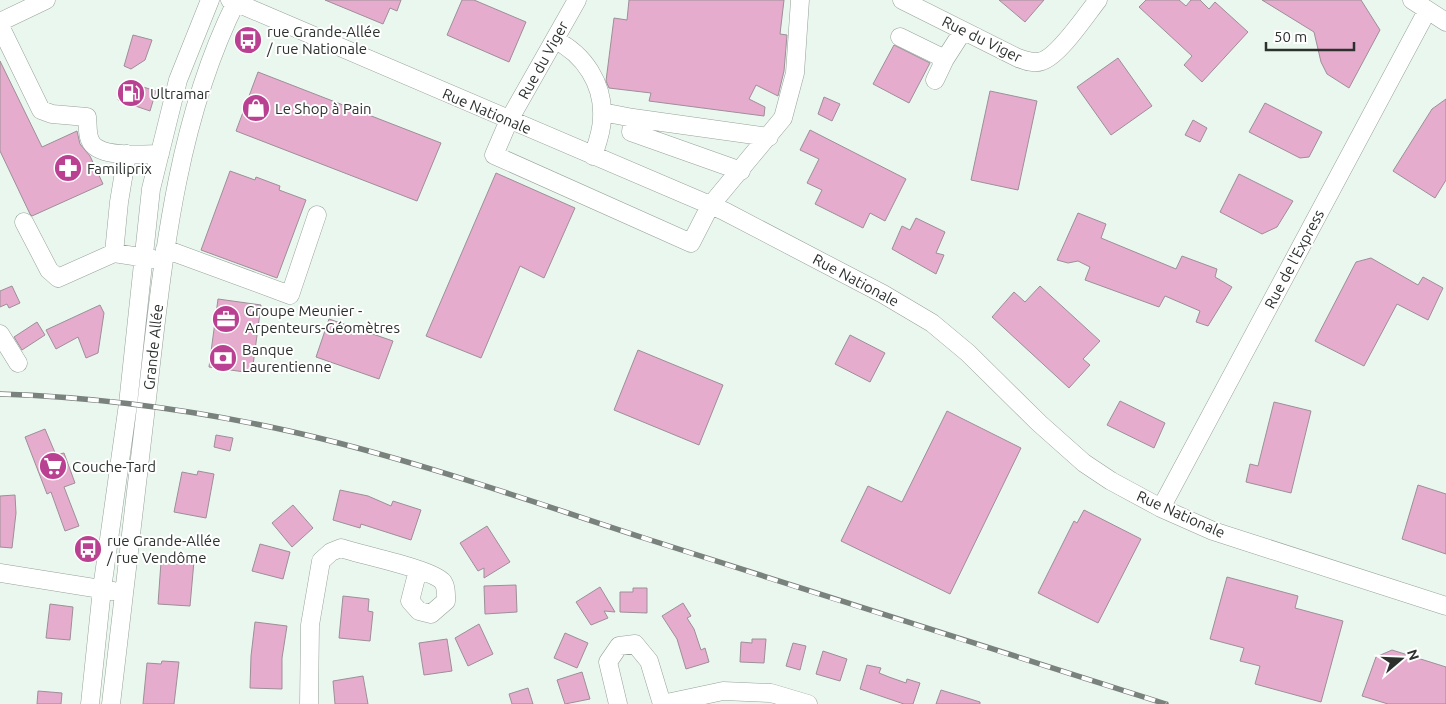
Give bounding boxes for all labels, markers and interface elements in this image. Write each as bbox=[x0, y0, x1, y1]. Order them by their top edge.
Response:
street label: Rue du Viger bbox=[939, 12, 1025, 66]
street label: Rue du Viger bbox=[515, 18, 572, 102]
scale bar bbox=[1266, 20, 1354, 52]
place label: rue Grande-Allée / rue Nationale bbox=[266, 23, 380, 57]
bus stop icon: rue Grande-Allée / rue Nationale bbox=[233, 25, 263, 55]
text: 50 m bbox=[1274, 28, 1307, 45]
fuel station icon: Ultramar bbox=[116, 78, 146, 108]
place label: Ultramar bbox=[150, 85, 210, 102]
street label: Rue Nationale bbox=[440, 85, 534, 137]
shop icon: Le Shop à Pain bbox=[241, 93, 271, 123]
place label: Le Shop à Pain bbox=[275, 100, 372, 117]
pharmacy icon: Familiprix bbox=[53, 153, 83, 183]
place label: Familiprix bbox=[87, 160, 152, 177]
street label: Rue de l'Express bbox=[1261, 207, 1327, 311]
street label: Rue Nationale bbox=[810, 250, 902, 310]
place label: Groupe Meunier - Arpenteurs-Géomètres bbox=[245, 302, 400, 336]
street label: Grande Allée bbox=[140, 303, 166, 391]
office icon: Groupe Meunier - Arpenteurs-Géomètres bbox=[211, 304, 241, 334]
place label: Banque Laurentienne bbox=[242, 341, 332, 375]
bank icon: Banque Laurentienne bbox=[208, 343, 238, 373]
supermarket icon: Couche-Tard bbox=[38, 451, 68, 481]
place label: Couche-Tard bbox=[72, 458, 156, 475]
street label: Rue Nationale bbox=[1134, 487, 1228, 541]
place label: rue Grande-Allée / rue Vendôme bbox=[106, 532, 220, 566]
bus stop icon: rue Grande-Allée / rue Vendôme bbox=[73, 534, 103, 564]
north arrow bbox=[1376, 634, 1426, 684]
text: N bbox=[1404, 647, 1423, 662]

